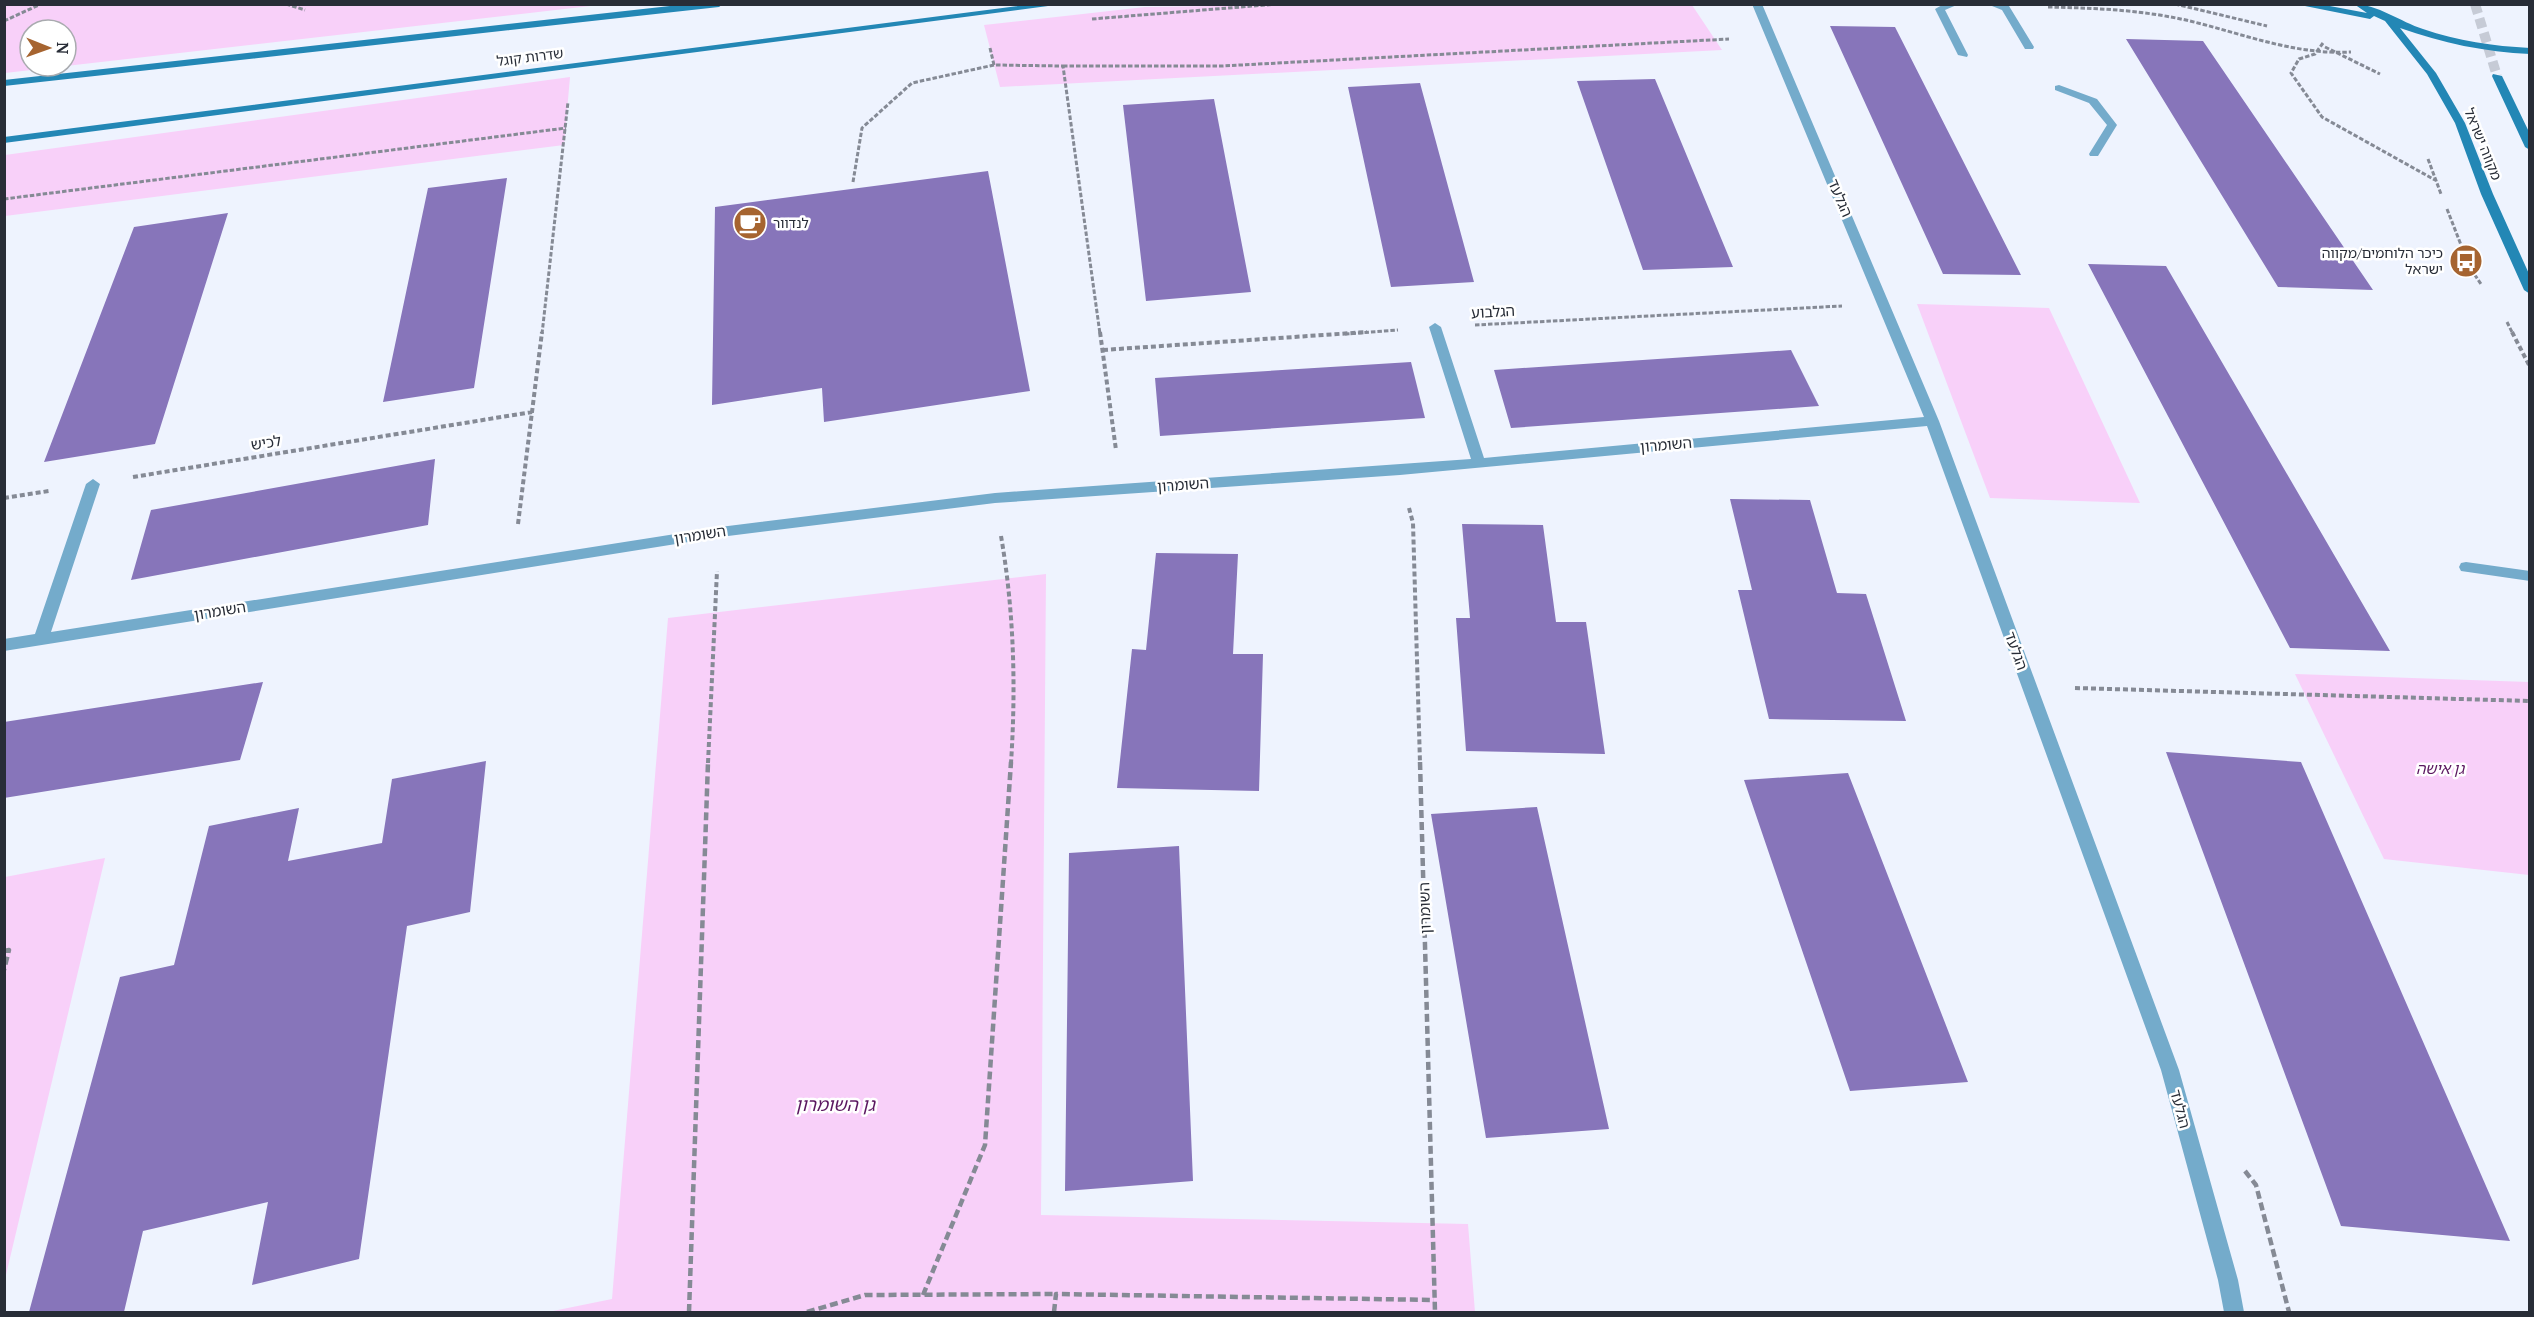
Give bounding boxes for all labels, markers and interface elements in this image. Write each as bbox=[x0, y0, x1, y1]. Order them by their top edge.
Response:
north arrow bbox=[18, 18, 78, 78]
text: N bbox=[52, 42, 74, 55]
street label: שדרות קוגל bbox=[495, 43, 564, 70]
street label: מקווה ישראל bbox=[2460, 105, 2507, 183]
street label: הגלעד bbox=[1824, 175, 1858, 220]
cafe icon: לנדוור bbox=[732, 205, 768, 241]
place label: לנדוור bbox=[773, 213, 809, 232]
place label: כיכר הלוחמים/מקווה ישראל bbox=[2322, 243, 2443, 278]
bus stop icon: כיכר הלוחמים/מקווה ישראל bbox=[2448, 243, 2484, 279]
street label: הגלבוע bbox=[1470, 300, 1515, 322]
street label: לכיש bbox=[249, 430, 283, 454]
street label: השומרון bbox=[1639, 432, 1693, 456]
street label: השומרון bbox=[1156, 472, 1210, 496]
street label: השומרון bbox=[673, 520, 727, 548]
street label: השומרון bbox=[193, 596, 247, 624]
street label: הגלעד bbox=[2001, 629, 2033, 673]
park label: גן אישה bbox=[2416, 758, 2465, 778]
street label: השומרון bbox=[1413, 882, 1435, 934]
street label: הגלעד bbox=[2166, 1087, 2196, 1130]
park label: גן השומרון bbox=[795, 1092, 876, 1116]

